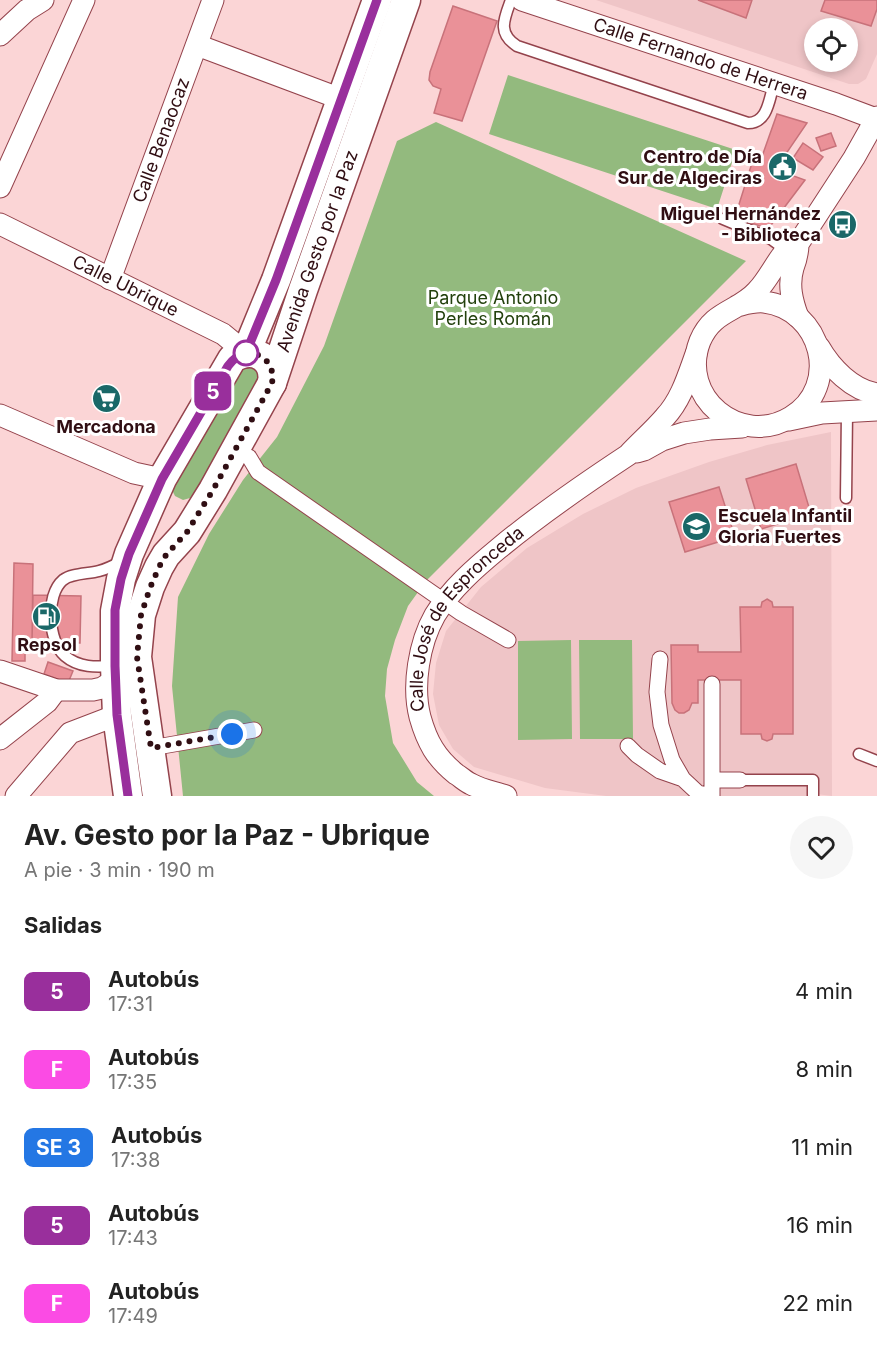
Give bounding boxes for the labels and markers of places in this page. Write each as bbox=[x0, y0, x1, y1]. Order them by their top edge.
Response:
place label: Centro de Día Sur de Algeciras bbox=[618, 146, 762, 188]
public building icon: Centro de Día Sur de Algeciras bbox=[767, 151, 799, 183]
place label: Miguel Hernández - Biblioteca bbox=[660, 203, 821, 245]
bus stop icon: Miguel Hernández - Biblioteca bbox=[826, 208, 858, 240]
unlabelled marker bbox=[233, 340, 259, 366]
supermarket icon: Mercadona bbox=[90, 382, 122, 414]
place label: Mercadona bbox=[56, 416, 156, 437]
place label: Escuela Infantil Gloria Fuertes bbox=[718, 505, 852, 547]
school or university icon: Escuela Infantil Gloria Fuertes bbox=[681, 510, 713, 542]
fuel station icon: Repsol bbox=[31, 600, 63, 632]
place label: Repsol bbox=[17, 634, 77, 655]

